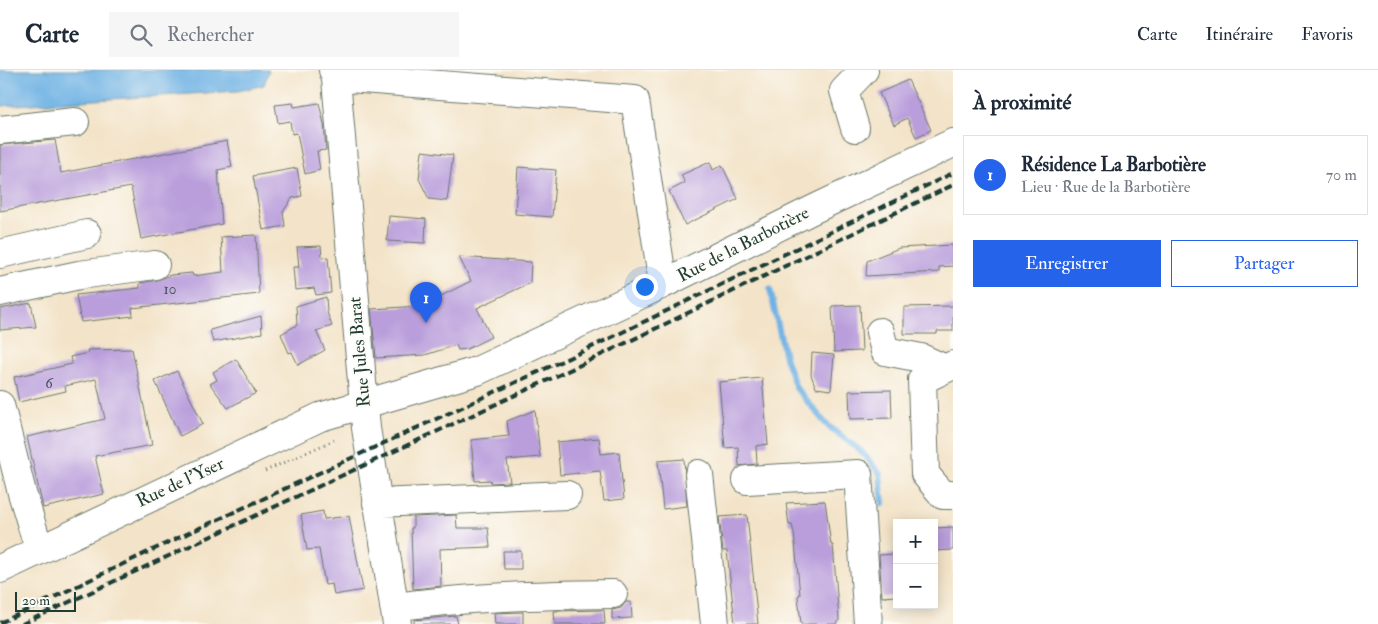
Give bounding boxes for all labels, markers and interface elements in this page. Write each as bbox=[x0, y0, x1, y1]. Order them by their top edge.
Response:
search box bbox=[109, 12, 459, 57]
text: Carte bbox=[25, 19, 79, 50]
icon: search bbox=[127, 21, 155, 49]
text: Rechercher bbox=[167, 23, 254, 47]
text: Carte bbox=[1137, 23, 1178, 46]
text: Itinéraire bbox=[1206, 23, 1273, 46]
text: Favoris bbox=[1301, 23, 1353, 46]
text: À proximité bbox=[973, 89, 1071, 116]
text: Résidence La Barbotière bbox=[1021, 153, 1206, 177]
text: 1 bbox=[987, 165, 993, 185]
text: 70 m bbox=[1326, 165, 1357, 185]
text: Lieu · Rue de la Barbotière bbox=[1021, 177, 1190, 197]
street label: Rue de la Barbotière bbox=[673, 201, 813, 288]
button: Enregistrer bbox=[973, 240, 1161, 287]
button: Partager bbox=[1171, 240, 1358, 287]
your location bbox=[632, 274, 658, 300]
house number: 10 bbox=[164, 280, 176, 299]
pin: 1 bbox=[410, 282, 442, 323]
street label: Rue Jules Barat bbox=[343, 296, 376, 408]
house number: 6 bbox=[45, 374, 54, 393]
street label: Rue de l'Yser bbox=[133, 452, 228, 513]
map controls bbox=[893, 519, 938, 609]
button: + bbox=[893, 519, 938, 564]
button: − bbox=[893, 564, 938, 609]
scale bar bbox=[15, 589, 76, 612]
text: 20 m bbox=[22, 592, 50, 609]

